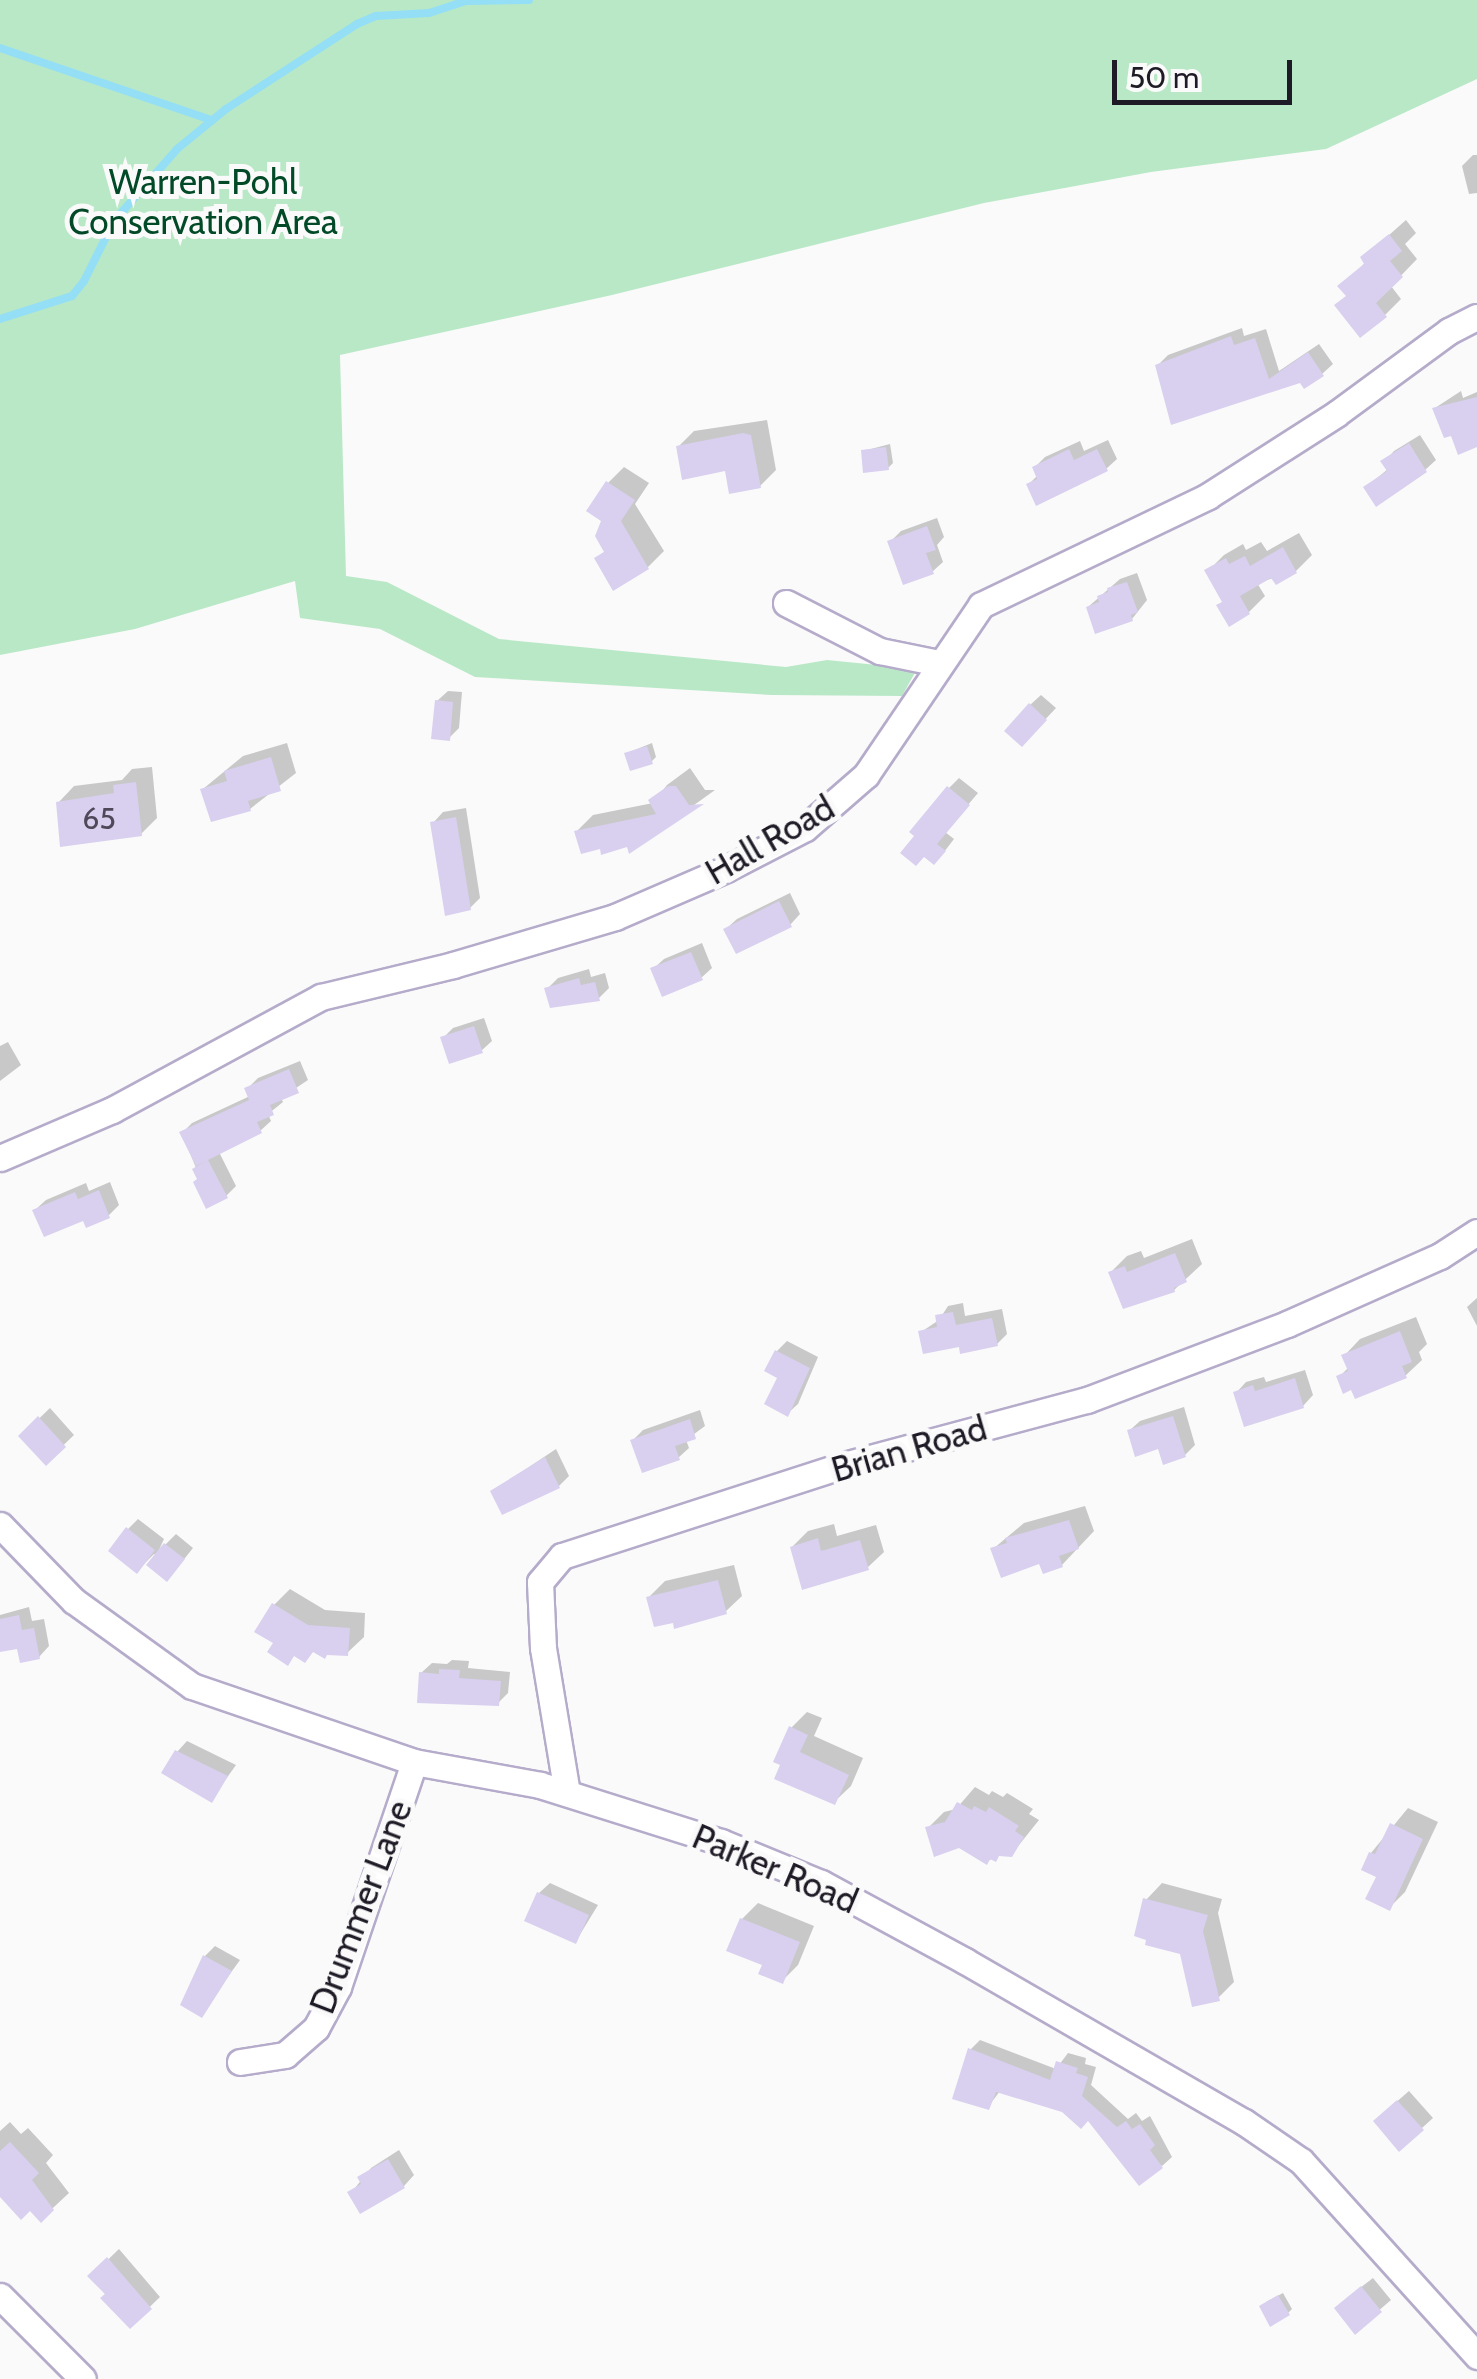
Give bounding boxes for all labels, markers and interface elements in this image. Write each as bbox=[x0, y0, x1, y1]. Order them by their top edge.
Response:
scale bar bbox=[1117, 40, 1297, 102]
text: 50 m bbox=[1129, 59, 1199, 96]
park label: Warren-Pohl Conservation Area bbox=[68, 161, 338, 243]
street label: Hall Road bbox=[698, 786, 842, 894]
house number: 65 bbox=[82, 801, 116, 837]
street label: Brian Road bbox=[827, 1407, 991, 1491]
street label: Drummer Lane bbox=[301, 1795, 421, 2019]
street label: Parker Road bbox=[686, 1815, 864, 1923]

